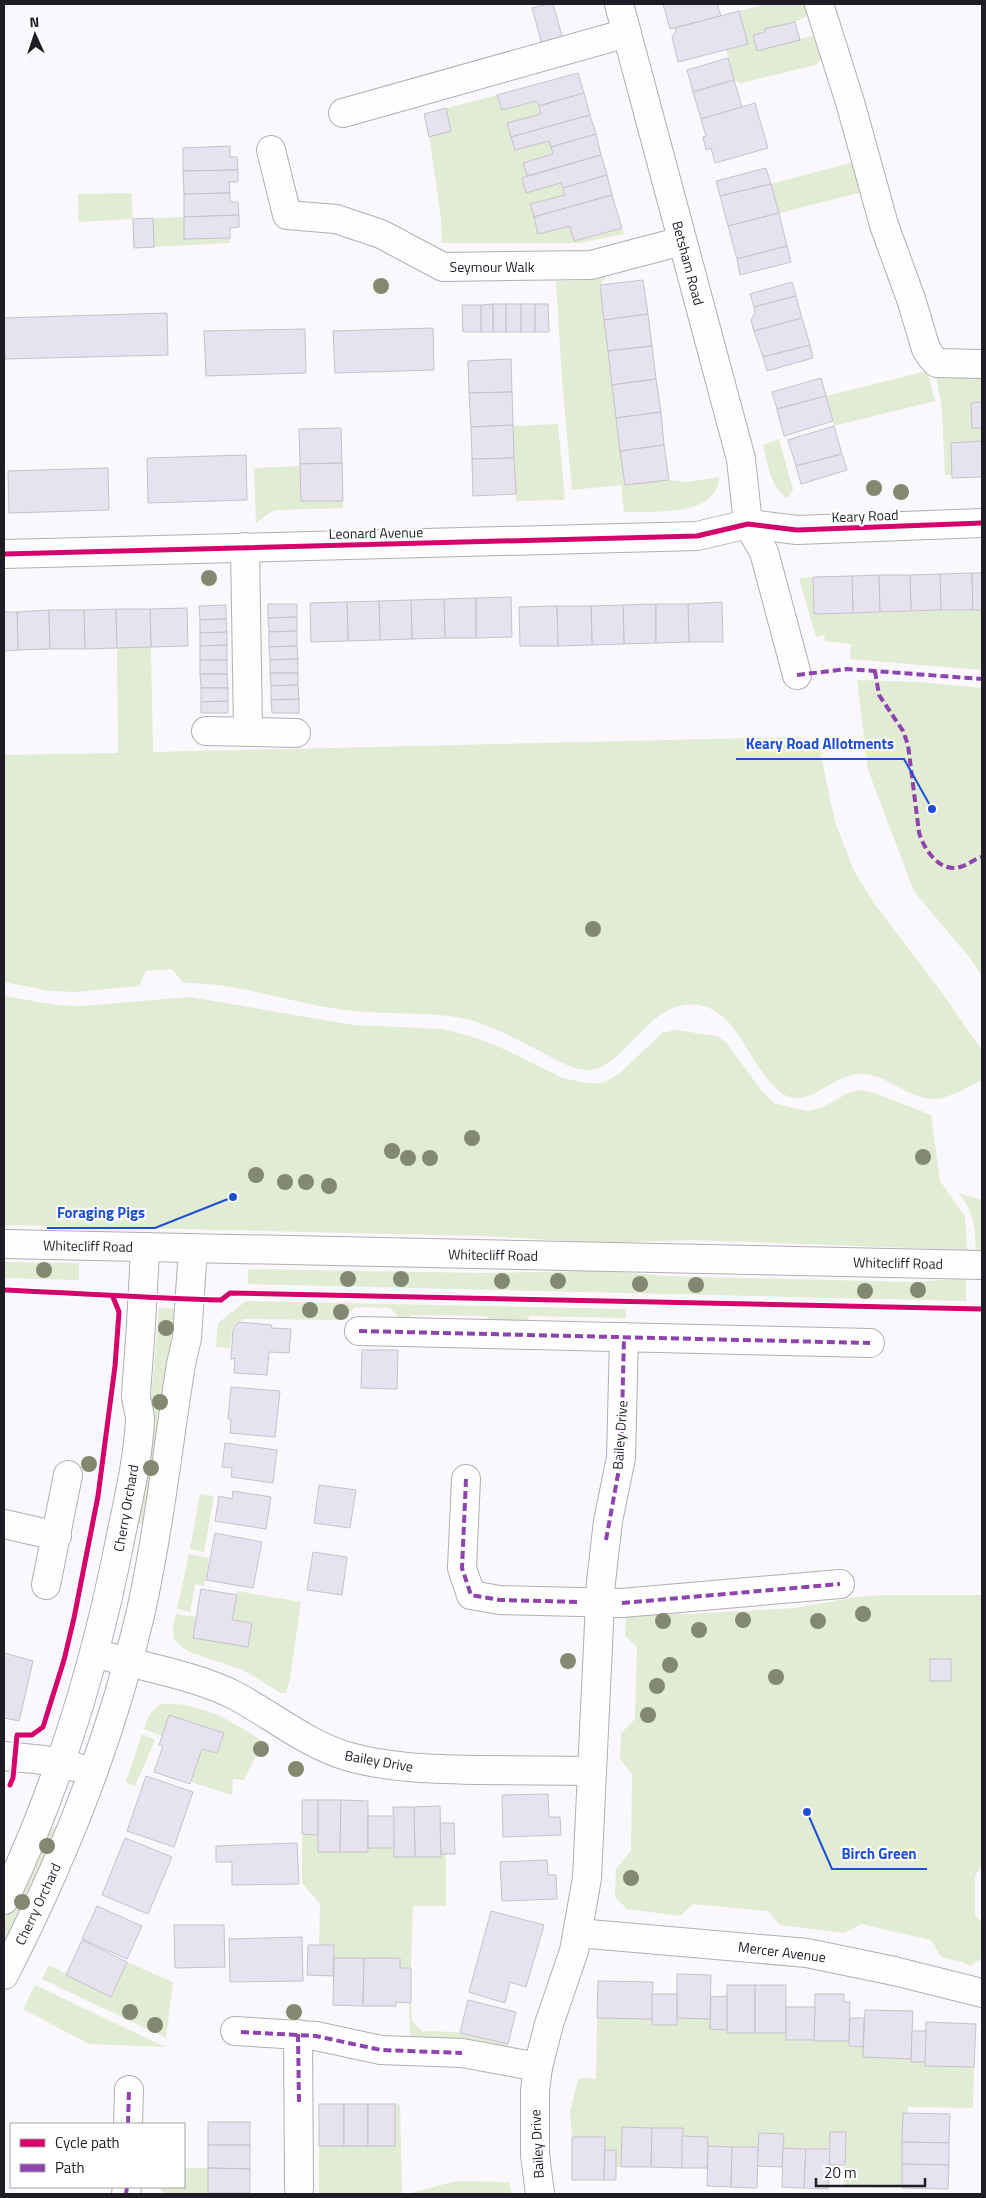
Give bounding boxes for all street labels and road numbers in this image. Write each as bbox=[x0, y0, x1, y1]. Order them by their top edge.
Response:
street label: Betsham Road bbox=[667, 218, 710, 307]
street label: Seymour Walk bbox=[450, 256, 535, 277]
street label: Keary Road bbox=[831, 504, 899, 527]
street label: Leonard Avenue bbox=[329, 521, 423, 544]
street label: Whitecliff Road bbox=[43, 1234, 133, 1257]
street label: Whitecliff Road bbox=[448, 1243, 538, 1266]
street label: Whitecliff Road bbox=[853, 1251, 943, 1274]
street label: Bailey Drive bbox=[607, 1400, 632, 1470]
street label: Cherry Orchard bbox=[107, 1463, 144, 1553]
street label: Bailey Drive bbox=[343, 1744, 415, 1777]
street label: Cherry Orchard bbox=[9, 1859, 66, 1948]
street label: Mercer Avenue bbox=[737, 1936, 827, 1967]
street label: Bailey Drive bbox=[524, 2109, 549, 2179]

